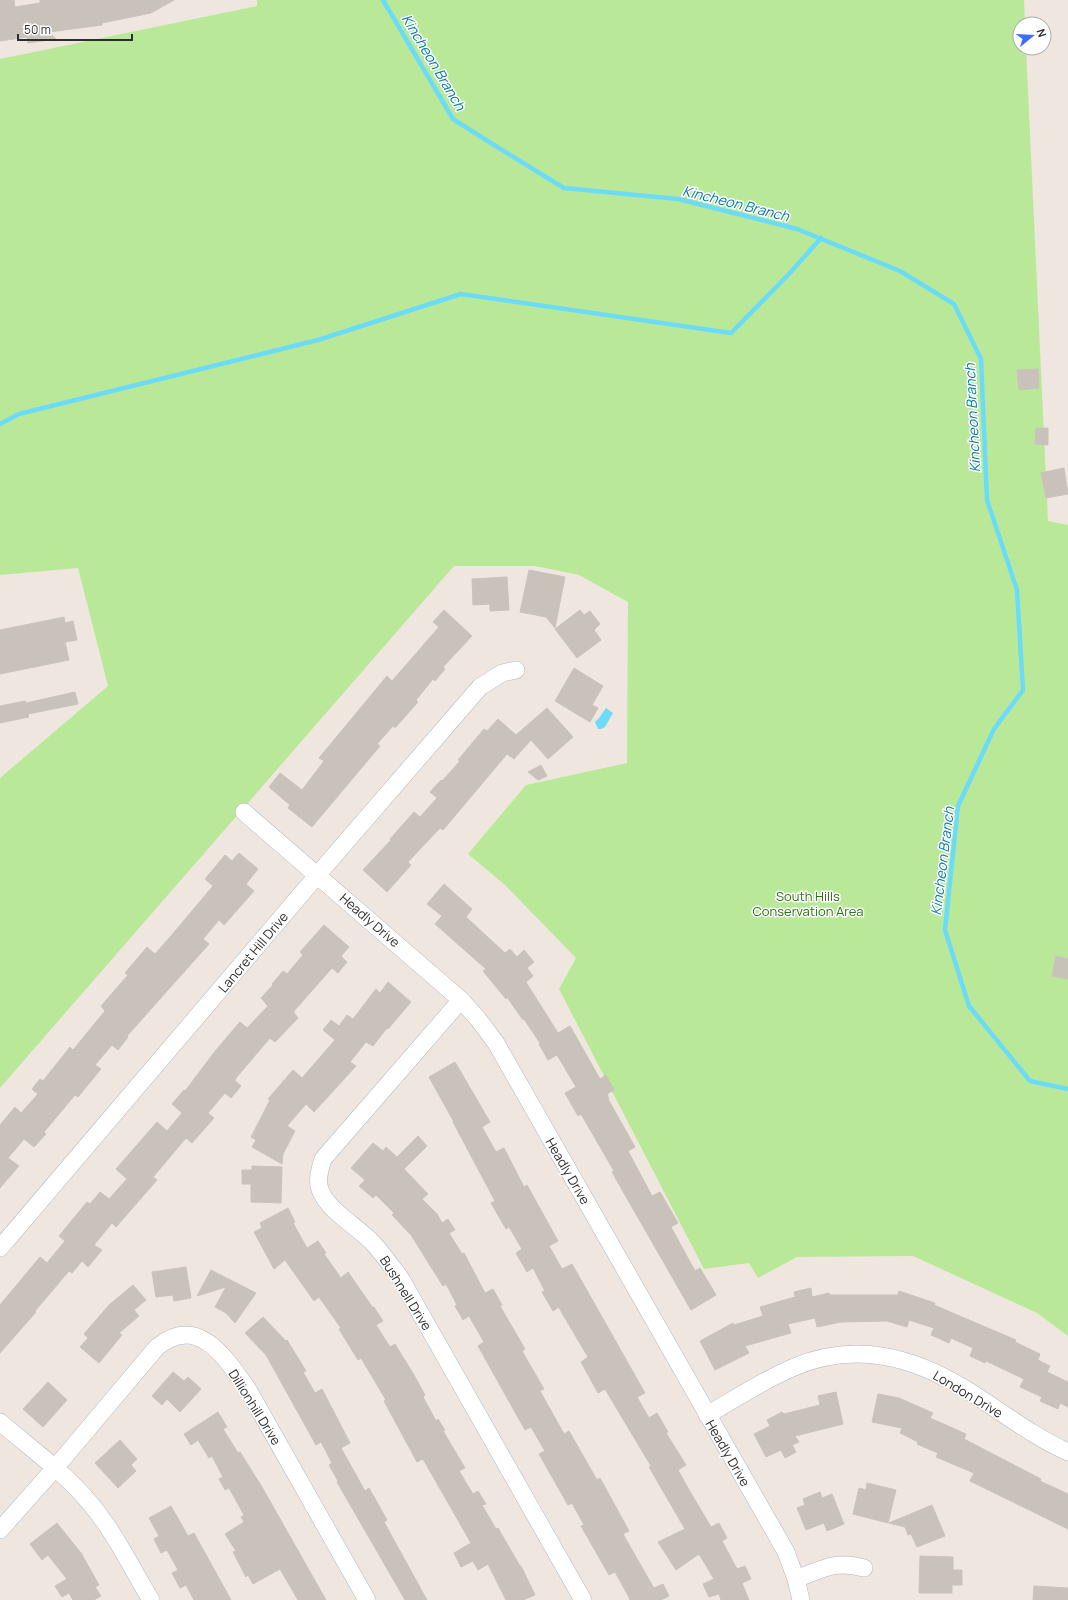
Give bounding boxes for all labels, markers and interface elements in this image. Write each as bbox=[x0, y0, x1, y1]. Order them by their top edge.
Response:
water label: Kincheon Branch bbox=[398, 10, 471, 114]
scale bar bbox=[18, 16, 132, 42]
north arrow bbox=[1012, 16, 1052, 56]
text: 50 m bbox=[24, 21, 51, 38]
text: N bbox=[1034, 27, 1050, 39]
water label: Kincheon Branch bbox=[681, 181, 792, 226]
water label: Kincheon Branch bbox=[960, 362, 984, 473]
water label: Kincheon Branch bbox=[926, 805, 958, 916]
park label: South Hills Conservation Area bbox=[753, 887, 864, 920]
street label: Headly Drive bbox=[336, 889, 404, 951]
street label: Lancret Hill Drive bbox=[214, 908, 292, 996]
street label: Headly Drive bbox=[542, 1134, 595, 1208]
street label: Bushnell Drive bbox=[376, 1252, 436, 1334]
street label: Dillionhill Drive bbox=[225, 1366, 286, 1449]
street label: London Drive bbox=[930, 1366, 1006, 1422]
street label: Headly Drive bbox=[702, 1416, 755, 1490]

